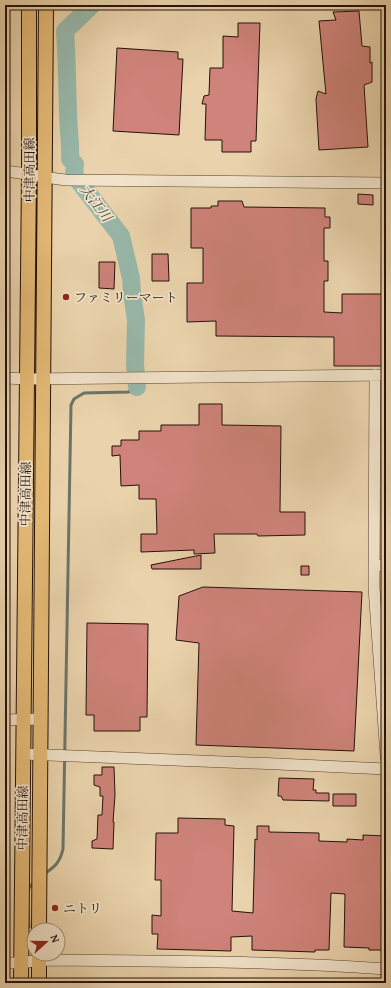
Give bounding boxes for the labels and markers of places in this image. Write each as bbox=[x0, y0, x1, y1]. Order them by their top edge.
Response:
place label: ファミリーマート bbox=[74, 288, 178, 307]
marker: ファミリーマート bbox=[61, 292, 71, 302]
place label: ニトリ bbox=[63, 899, 102, 918]
marker: ニトリ bbox=[50, 903, 60, 913]

